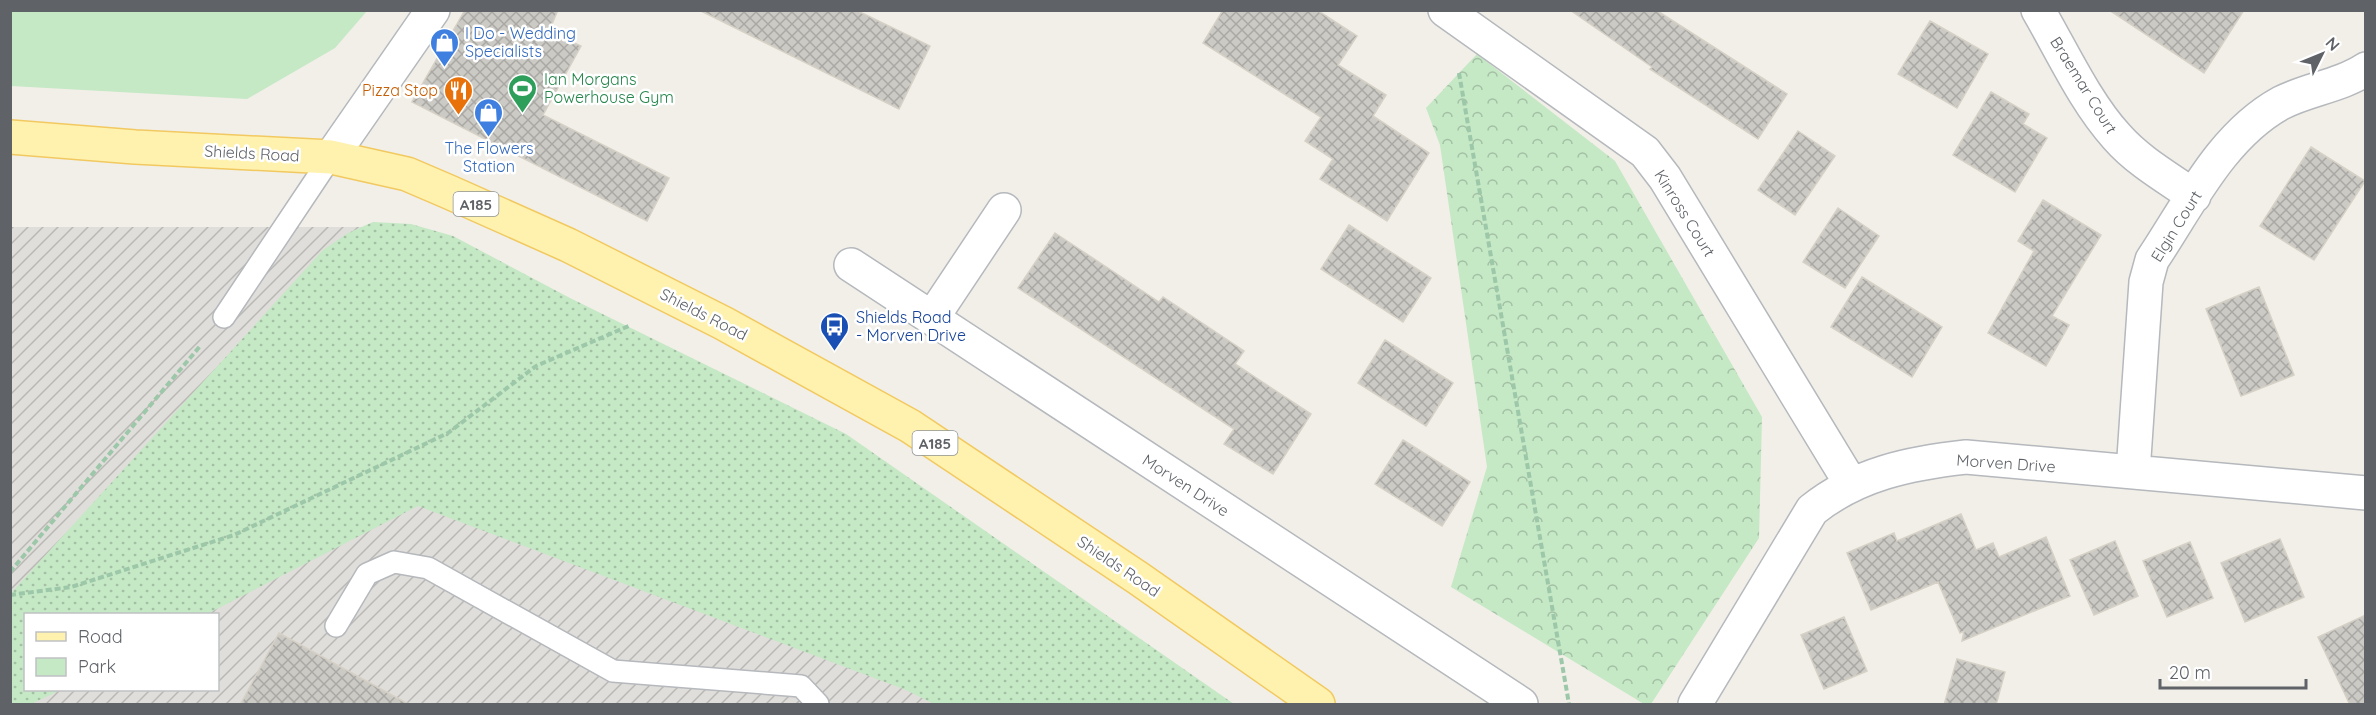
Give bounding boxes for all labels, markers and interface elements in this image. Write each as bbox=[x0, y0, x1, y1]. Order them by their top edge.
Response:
place label: I Do - Wedding Specialists bbox=[465, 23, 576, 61]
north arrow bbox=[2292, 24, 2352, 84]
shop icon: I Do - Wedding Specialists bbox=[428, 26, 460, 68]
street label: Braemar Court bbox=[2046, 33, 2122, 137]
text: N bbox=[2322, 33, 2344, 55]
place label: Ian Morgans Powerhouse Gym bbox=[544, 69, 674, 107]
sports icon: Ian Morgans Powerhouse Gym bbox=[507, 72, 539, 114]
restaurant icon: Pizza Stop bbox=[443, 74, 475, 116]
place label: Pizza Stop bbox=[362, 80, 438, 100]
shop icon: The Flowers Station bbox=[473, 96, 505, 138]
place label: The Flowers Station bbox=[444, 138, 534, 176]
street label: Shields Road bbox=[204, 141, 300, 165]
street label: Kinross Court bbox=[1650, 166, 1720, 260]
street label: Elgin Court bbox=[2146, 187, 2206, 265]
road number: A185 bbox=[454, 192, 498, 216]
street label: Shields Road bbox=[657, 283, 751, 345]
place label: Shields Road - Morven Drive bbox=[856, 307, 966, 345]
bus stop icon: Shields Road - Morven Drive bbox=[819, 310, 851, 352]
road number: A185 bbox=[912, 431, 958, 455]
street label: Morven Drive bbox=[1139, 450, 1233, 520]
street label: Morven Drive bbox=[1956, 450, 2056, 476]
street label: Shields Road bbox=[1074, 531, 1164, 601]
legend bbox=[24, 613, 219, 691]
text: Road bbox=[78, 625, 123, 648]
scale bar bbox=[2160, 652, 2306, 690]
text: Park bbox=[78, 655, 116, 678]
text: 20 m bbox=[2169, 661, 2211, 684]

